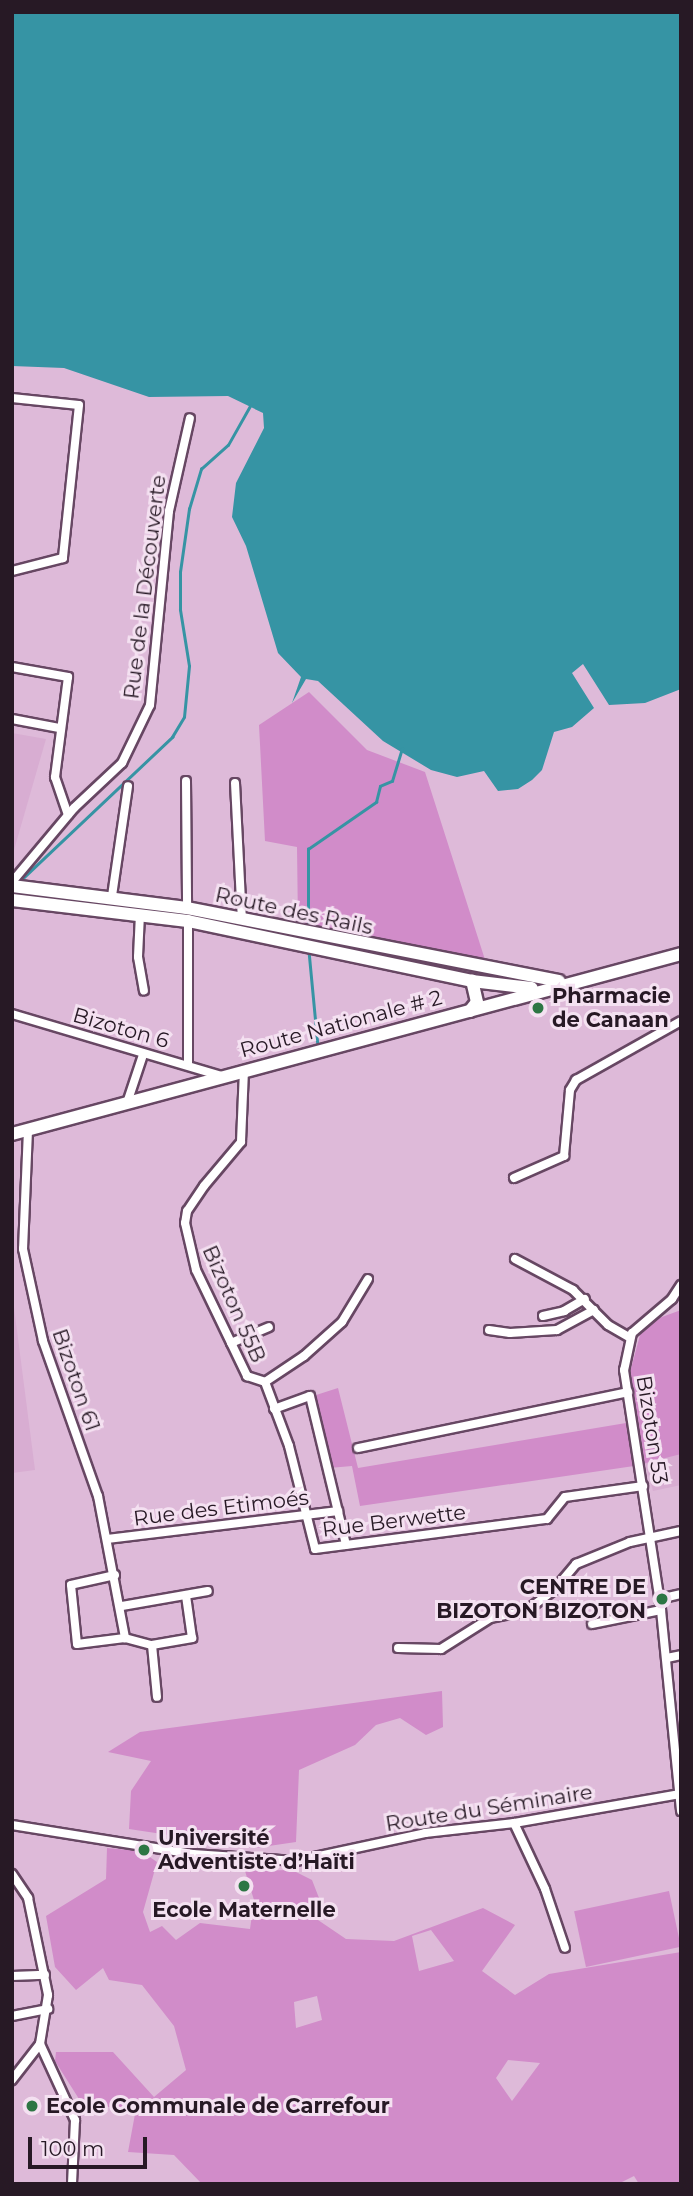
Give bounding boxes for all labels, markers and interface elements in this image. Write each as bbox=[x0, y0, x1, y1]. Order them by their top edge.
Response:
street label: Rue de la Découverte bbox=[119, 473, 171, 701]
street label: Route des Rails bbox=[213, 882, 375, 940]
place label: Pharmacie de Canaan bbox=[552, 983, 671, 1033]
street label: Route Nationale # 2 bbox=[237, 985, 445, 1063]
marker: Pharmacie de Canaan bbox=[530, 1000, 546, 1016]
street label: Bizoton 6 bbox=[70, 1002, 172, 1054]
street label: Bizoton 55B bbox=[197, 1241, 271, 1367]
street label: Bizoton 61 bbox=[47, 1326, 105, 1434]
street label: Bizoton 53 bbox=[631, 1374, 673, 1486]
street label: Rue des Etimoés bbox=[132, 1485, 310, 1531]
street label: Rue Berwette bbox=[321, 1500, 467, 1542]
place label: CENTRE DE BIZOTON BIZOTON bbox=[436, 1574, 646, 1624]
marker: CENTRE DE BIZOTON BIZOTON bbox=[652, 1589, 672, 1609]
street label: Route du Séminaire bbox=[384, 1779, 594, 1837]
place label: Université Adventiste d’Haïti bbox=[158, 1825, 355, 1875]
marker: Université Adventiste d’Haïti bbox=[136, 1842, 152, 1858]
marker: Ecole Maternelle bbox=[236, 1878, 252, 1894]
place label: Ecole Maternelle bbox=[152, 1897, 336, 1923]
place label: Ecole Communale de Carrefour bbox=[46, 2093, 390, 2119]
marker: Ecole Communale de Carrefour bbox=[24, 2098, 40, 2114]
scale bar bbox=[32, 2122, 150, 2166]
text: 100 m bbox=[41, 2136, 104, 2161]

